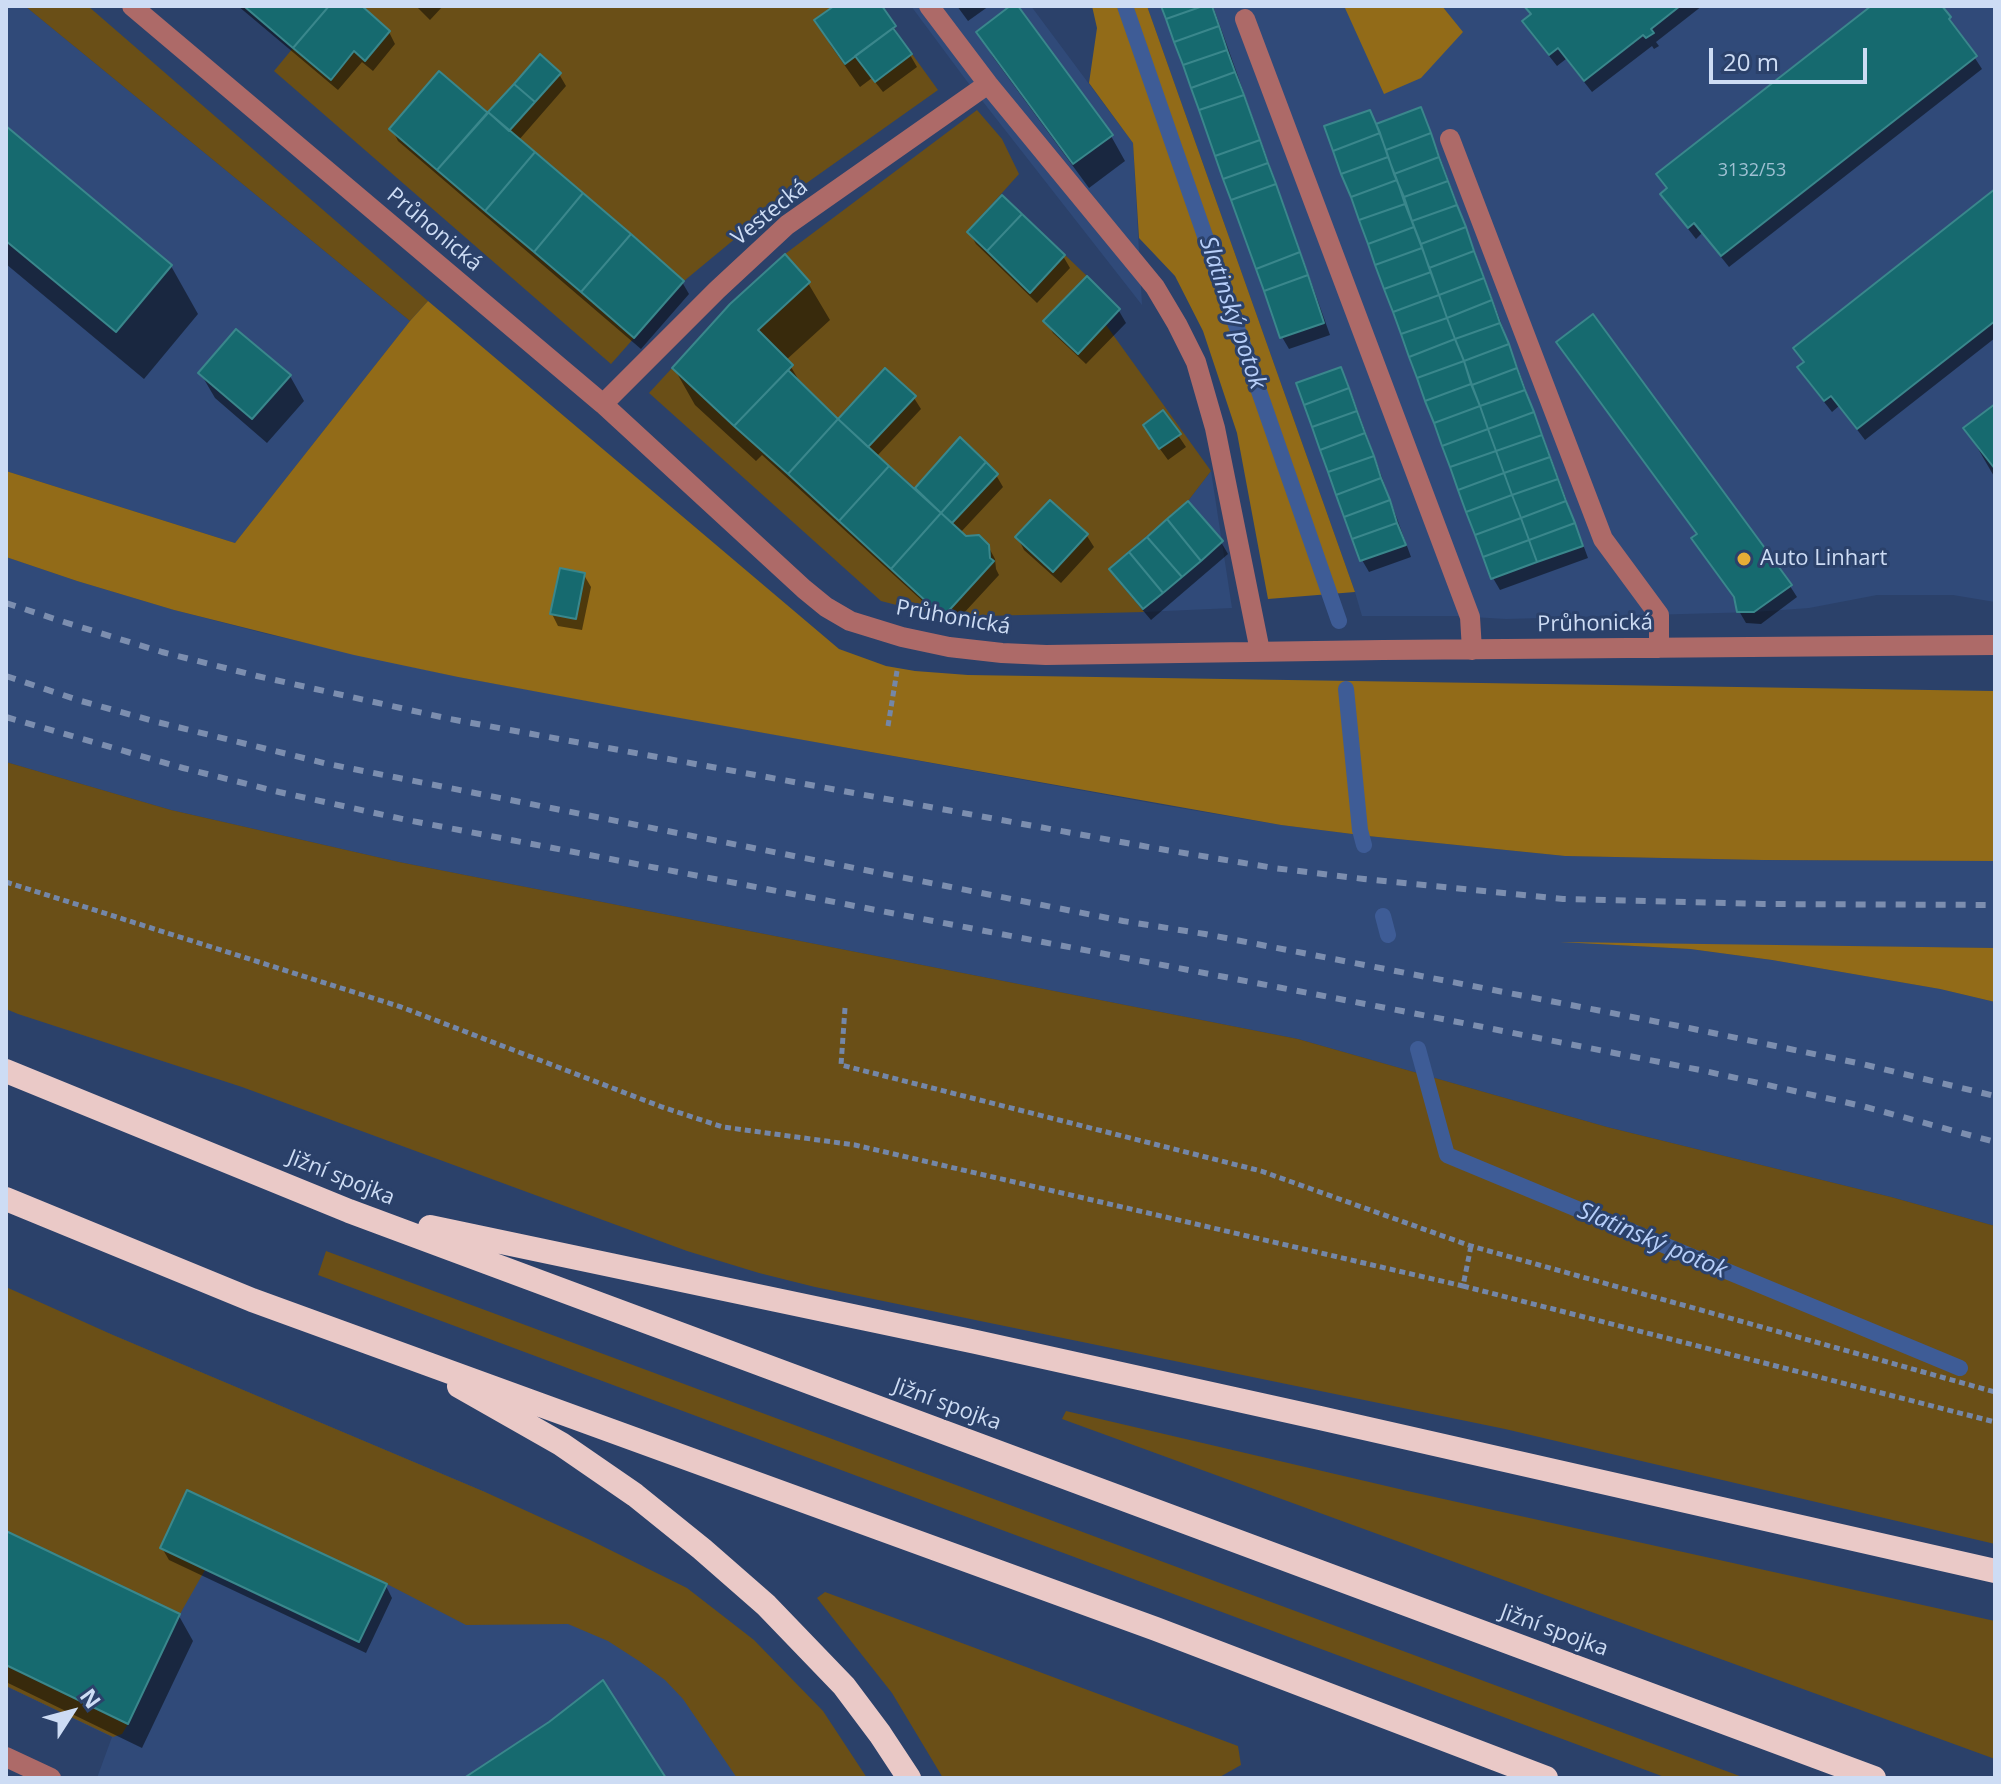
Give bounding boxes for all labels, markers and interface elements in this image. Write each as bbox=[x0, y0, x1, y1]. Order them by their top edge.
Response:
scale bar bbox=[1713, 32, 1871, 82]
text: 20 m bbox=[1723, 45, 1779, 78]
house number: 3132/53 bbox=[1718, 160, 1786, 182]
street label: Vestecká bbox=[727, 174, 813, 252]
street label: Průhonická bbox=[381, 183, 487, 277]
water label: Slatinský potok bbox=[1192, 233, 1272, 393]
place label: Auto Linhart bbox=[1760, 546, 1887, 572]
marker: Auto Linhart bbox=[1735, 550, 1753, 568]
street label: Průhonická bbox=[894, 595, 1012, 641]
street label: Průhonická bbox=[1537, 610, 1653, 638]
street label: Jižní spojka bbox=[284, 1145, 398, 1211]
water label: Slatinský potok bbox=[1573, 1197, 1731, 1285]
street label: Jižní spojka bbox=[889, 1373, 1005, 1437]
street label: Jižní spojka bbox=[1496, 1599, 1612, 1663]
north arrow bbox=[32, 1672, 112, 1752]
text: N bbox=[74, 1682, 109, 1714]

